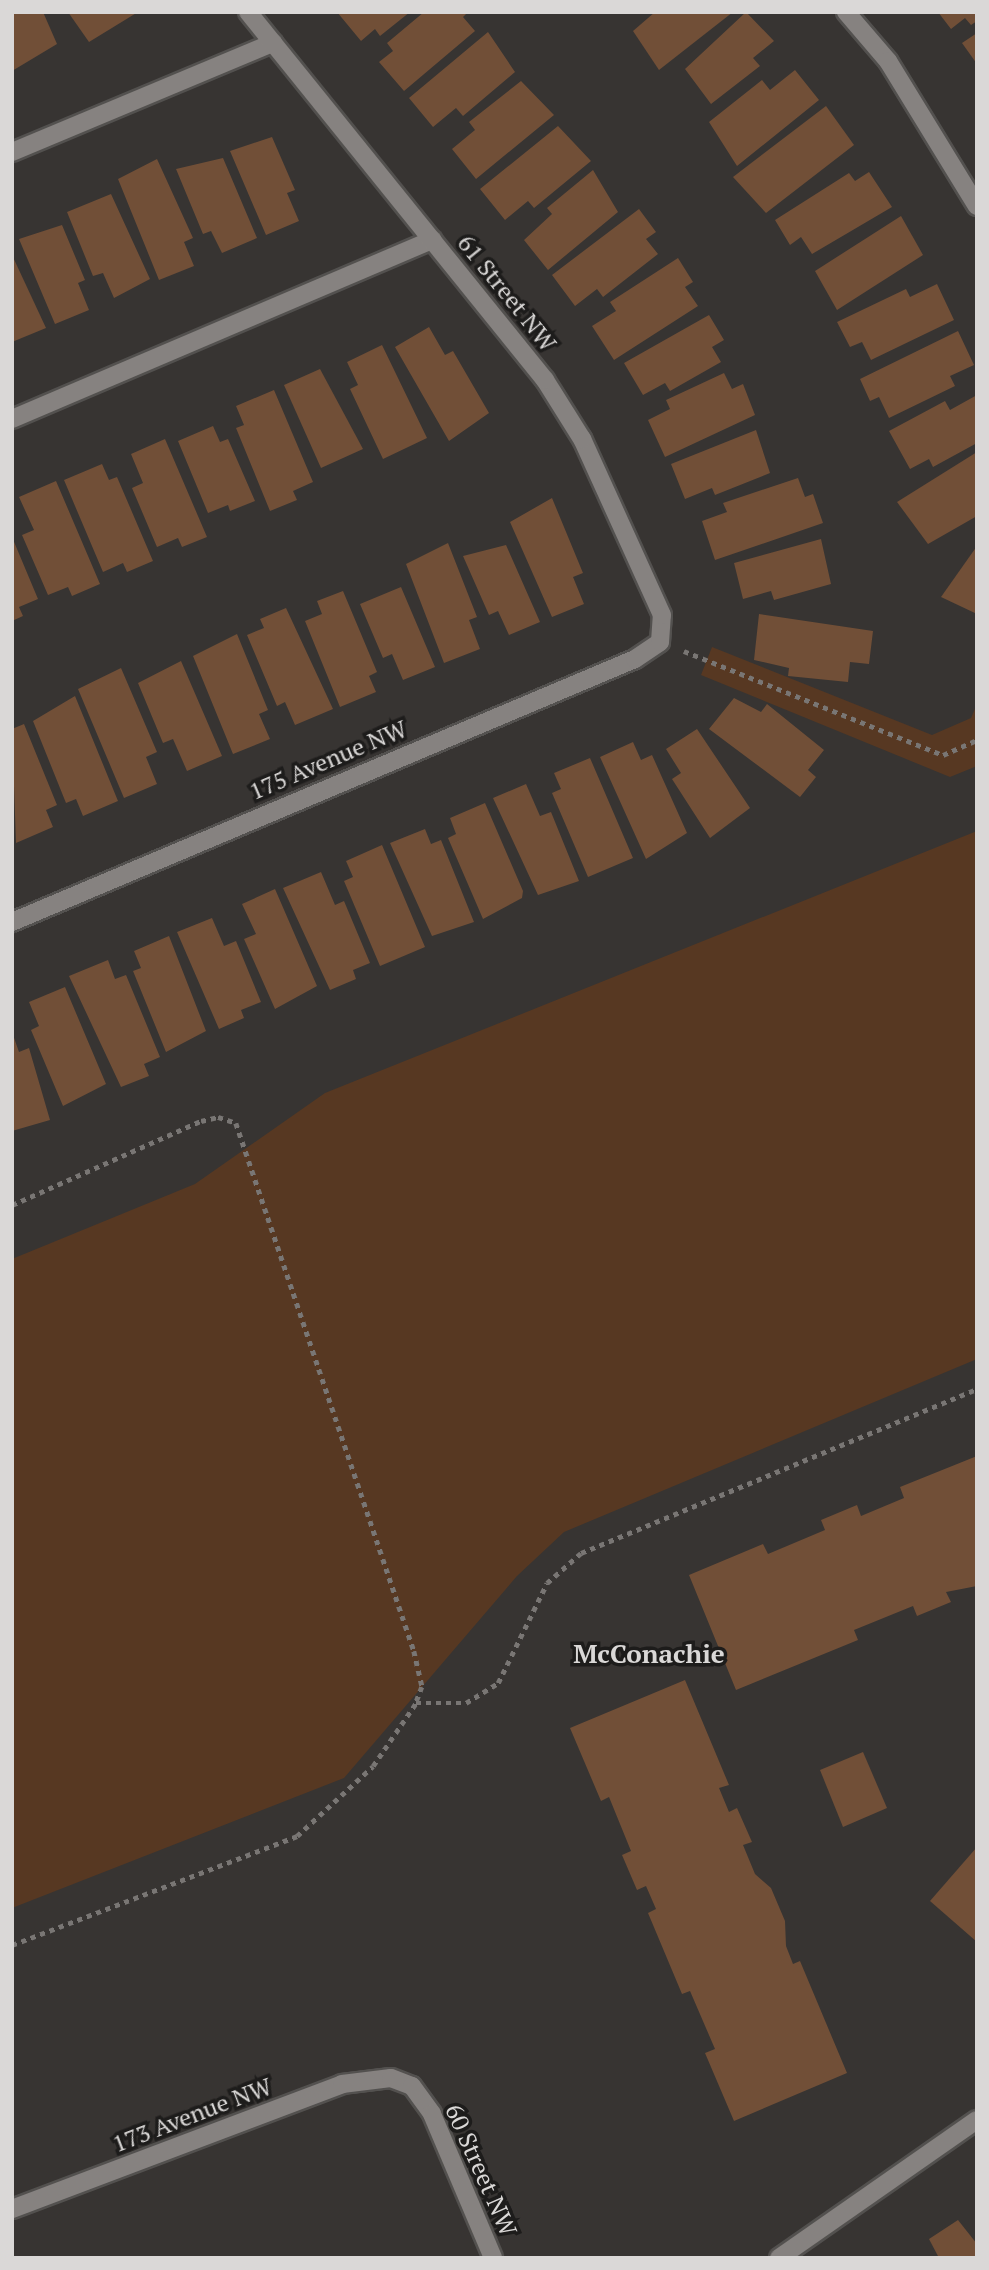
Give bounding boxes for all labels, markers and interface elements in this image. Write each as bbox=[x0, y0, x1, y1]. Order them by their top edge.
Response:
street label: 61 Street NW bbox=[451, 229, 563, 357]
street label: 175 Avenue NW bbox=[245, 714, 411, 806]
district label: McConachie bbox=[573, 1638, 725, 1670]
street label: 173 Avenue NW bbox=[108, 2071, 276, 2159]
street label: 60 Street NW bbox=[439, 2100, 523, 2240]

